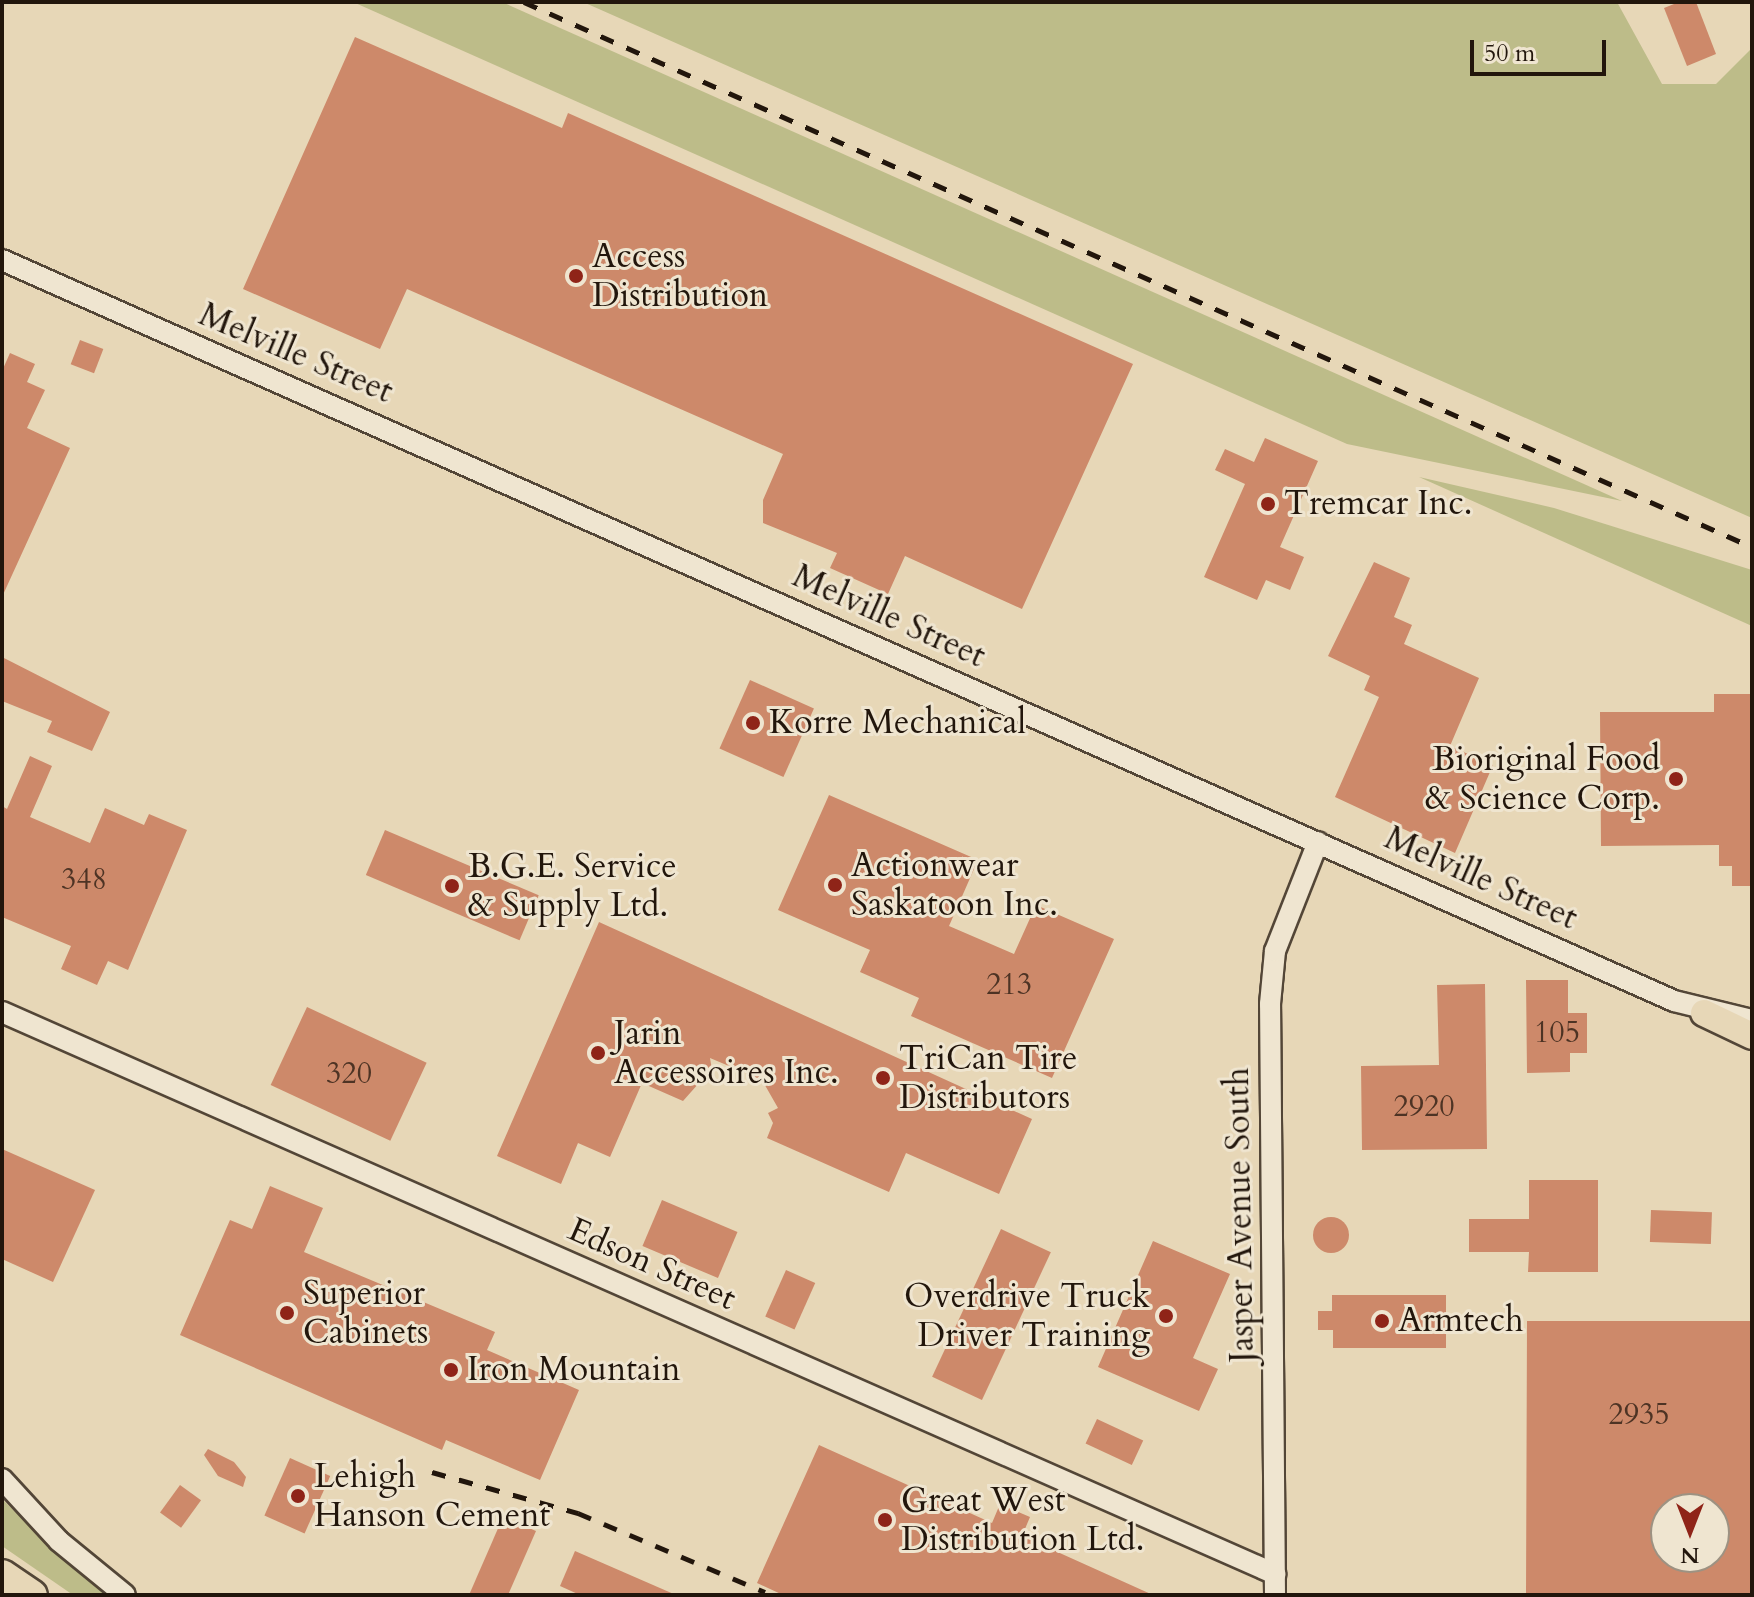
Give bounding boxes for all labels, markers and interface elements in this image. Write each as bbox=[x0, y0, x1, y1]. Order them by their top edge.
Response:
scale bar bbox=[1474, 24, 1610, 74]
text: 50 m bbox=[1484, 37, 1535, 70]
place label: Access Distribution bbox=[592, 236, 768, 316]
marker: Access Distribution bbox=[567, 267, 585, 285]
street label: Melville Street bbox=[193, 294, 399, 412]
place label: Tremcar Inc. bbox=[1284, 484, 1472, 524]
marker: Tremcar Inc. bbox=[1259, 495, 1277, 513]
street label: Melville Street bbox=[786, 555, 992, 677]
place label: Korre Mechanical bbox=[769, 703, 1026, 743]
marker: Korre Mechanical bbox=[744, 714, 762, 732]
place label: Bioriginal Food & Science Corp. bbox=[1425, 739, 1660, 818]
marker: Bioriginal Food & Science Corp. bbox=[1667, 770, 1685, 788]
street label: Melville Street bbox=[1378, 817, 1584, 939]
place label: Actionwear Saskatoon Inc. bbox=[851, 845, 1058, 924]
place label: B.G.E. Service & Supply Ltd. bbox=[468, 846, 677, 926]
house number: 348 bbox=[61, 862, 107, 898]
marker: Actionwear Saskatoon Inc. bbox=[826, 876, 844, 894]
marker: B.G.E. Service & Supply Ltd. bbox=[443, 877, 461, 895]
house number: 213 bbox=[986, 967, 1032, 1003]
place label: Jarin Accessoires Inc. bbox=[614, 1013, 839, 1092]
house number: 105 bbox=[1534, 1015, 1580, 1051]
place label: TriCan Tire Distributors bbox=[899, 1038, 1077, 1118]
marker: Jarin Accessoires Inc. bbox=[589, 1044, 607, 1062]
house number: 320 bbox=[326, 1056, 372, 1092]
street label: Jasper Avenue South bbox=[1217, 1067, 1263, 1363]
marker: TriCan Tire Distributors bbox=[874, 1069, 892, 1087]
house number: 2920 bbox=[1393, 1089, 1455, 1125]
street label: Edson Street bbox=[562, 1209, 742, 1319]
place label: Superior Cabinets bbox=[303, 1273, 428, 1352]
place label: Overdrive Truck Driver Training bbox=[904, 1276, 1150, 1356]
place label: Armtech bbox=[1398, 1301, 1524, 1341]
marker: Superior Cabinets bbox=[278, 1304, 296, 1322]
marker: Overdrive Truck Driver Training bbox=[1157, 1307, 1175, 1325]
marker: Armtech bbox=[1373, 1312, 1391, 1330]
place label: Iron Mountain bbox=[467, 1350, 681, 1390]
marker: Iron Mountain bbox=[442, 1361, 460, 1379]
house number: 2935 bbox=[1608, 1397, 1670, 1433]
place label: Lehigh Hanson Cement bbox=[314, 1456, 550, 1536]
place label: Great West Distribution Ltd. bbox=[901, 1480, 1144, 1560]
marker: Lehigh Hanson Cement bbox=[289, 1487, 307, 1505]
north arrow bbox=[1650, 1493, 1730, 1573]
marker: Great West Distribution Ltd. bbox=[876, 1511, 894, 1529]
text: N bbox=[1680, 1540, 1700, 1570]

